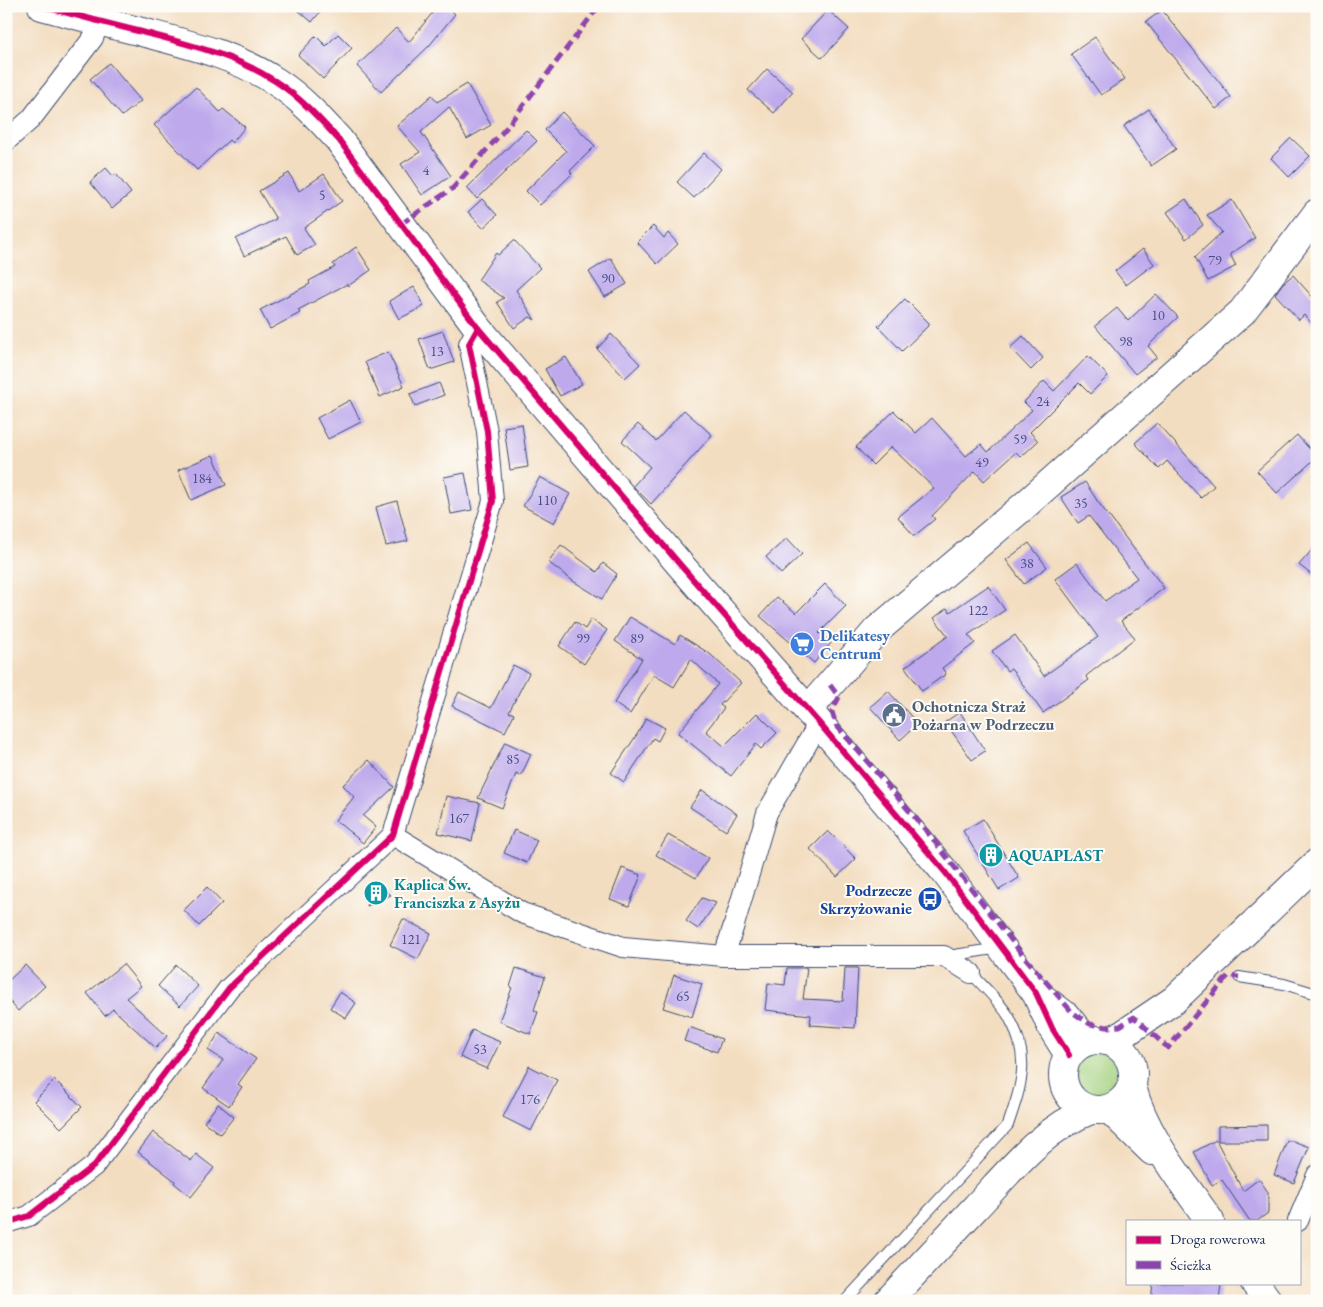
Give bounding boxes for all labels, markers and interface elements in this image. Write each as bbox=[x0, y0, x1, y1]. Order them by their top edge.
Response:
house number: 4 bbox=[423, 161, 430, 179]
house number: 5 bbox=[319, 186, 325, 204]
house number: 79 bbox=[1208, 251, 1222, 269]
house number: 90 bbox=[601, 269, 615, 287]
house number: 10 bbox=[1151, 306, 1165, 324]
house number: 98 bbox=[1119, 332, 1133, 350]
house number: 13 bbox=[430, 342, 444, 360]
house number: 24 bbox=[1036, 392, 1050, 410]
house number: 59 bbox=[1013, 430, 1027, 448]
house number: 49 bbox=[975, 453, 989, 471]
house number: 184 bbox=[192, 469, 212, 487]
house number: 110 bbox=[537, 491, 557, 509]
house number: 35 bbox=[1074, 494, 1088, 512]
house number: 38 bbox=[1020, 554, 1034, 572]
house number: 122 bbox=[968, 601, 988, 619]
place label: Delikatesy Centrum bbox=[820, 625, 890, 664]
house number: 99 bbox=[576, 629, 590, 647]
house number: 89 bbox=[630, 629, 644, 647]
supermarket icon: Delikatesy Centrum bbox=[789, 631, 815, 657]
place label: Ochotnicza Straż Pożarna w Podrzeczu bbox=[912, 696, 1054, 735]
public building icon: Ochotnicza Straż Pożarna w Podrzeczu bbox=[881, 702, 907, 728]
house number: 85 bbox=[506, 750, 520, 768]
house number: 167 bbox=[449, 809, 469, 827]
building icon: AQUAPLAST bbox=[978, 842, 1004, 868]
place label: AQUAPLAST bbox=[1007, 845, 1104, 866]
place label: Kaplica Św. Franciszka z Asyżu bbox=[394, 874, 520, 913]
building icon: Kaplica Św. Franciszka z Asyżu bbox=[363, 880, 389, 906]
place label: Podrzecze Skrzyżowanie bbox=[820, 880, 912, 919]
bus stop icon: Podrzecze Skrzyżowanie bbox=[917, 886, 943, 912]
house number: 121 bbox=[401, 930, 421, 948]
house number: 65 bbox=[676, 987, 690, 1005]
house number: 53 bbox=[473, 1040, 487, 1058]
house number: 176 bbox=[520, 1090, 540, 1108]
legend bbox=[1126, 1220, 1300, 1284]
text: Droga rowerowa bbox=[1170, 1229, 1265, 1248]
text: Ścieżka bbox=[1170, 1255, 1211, 1274]

